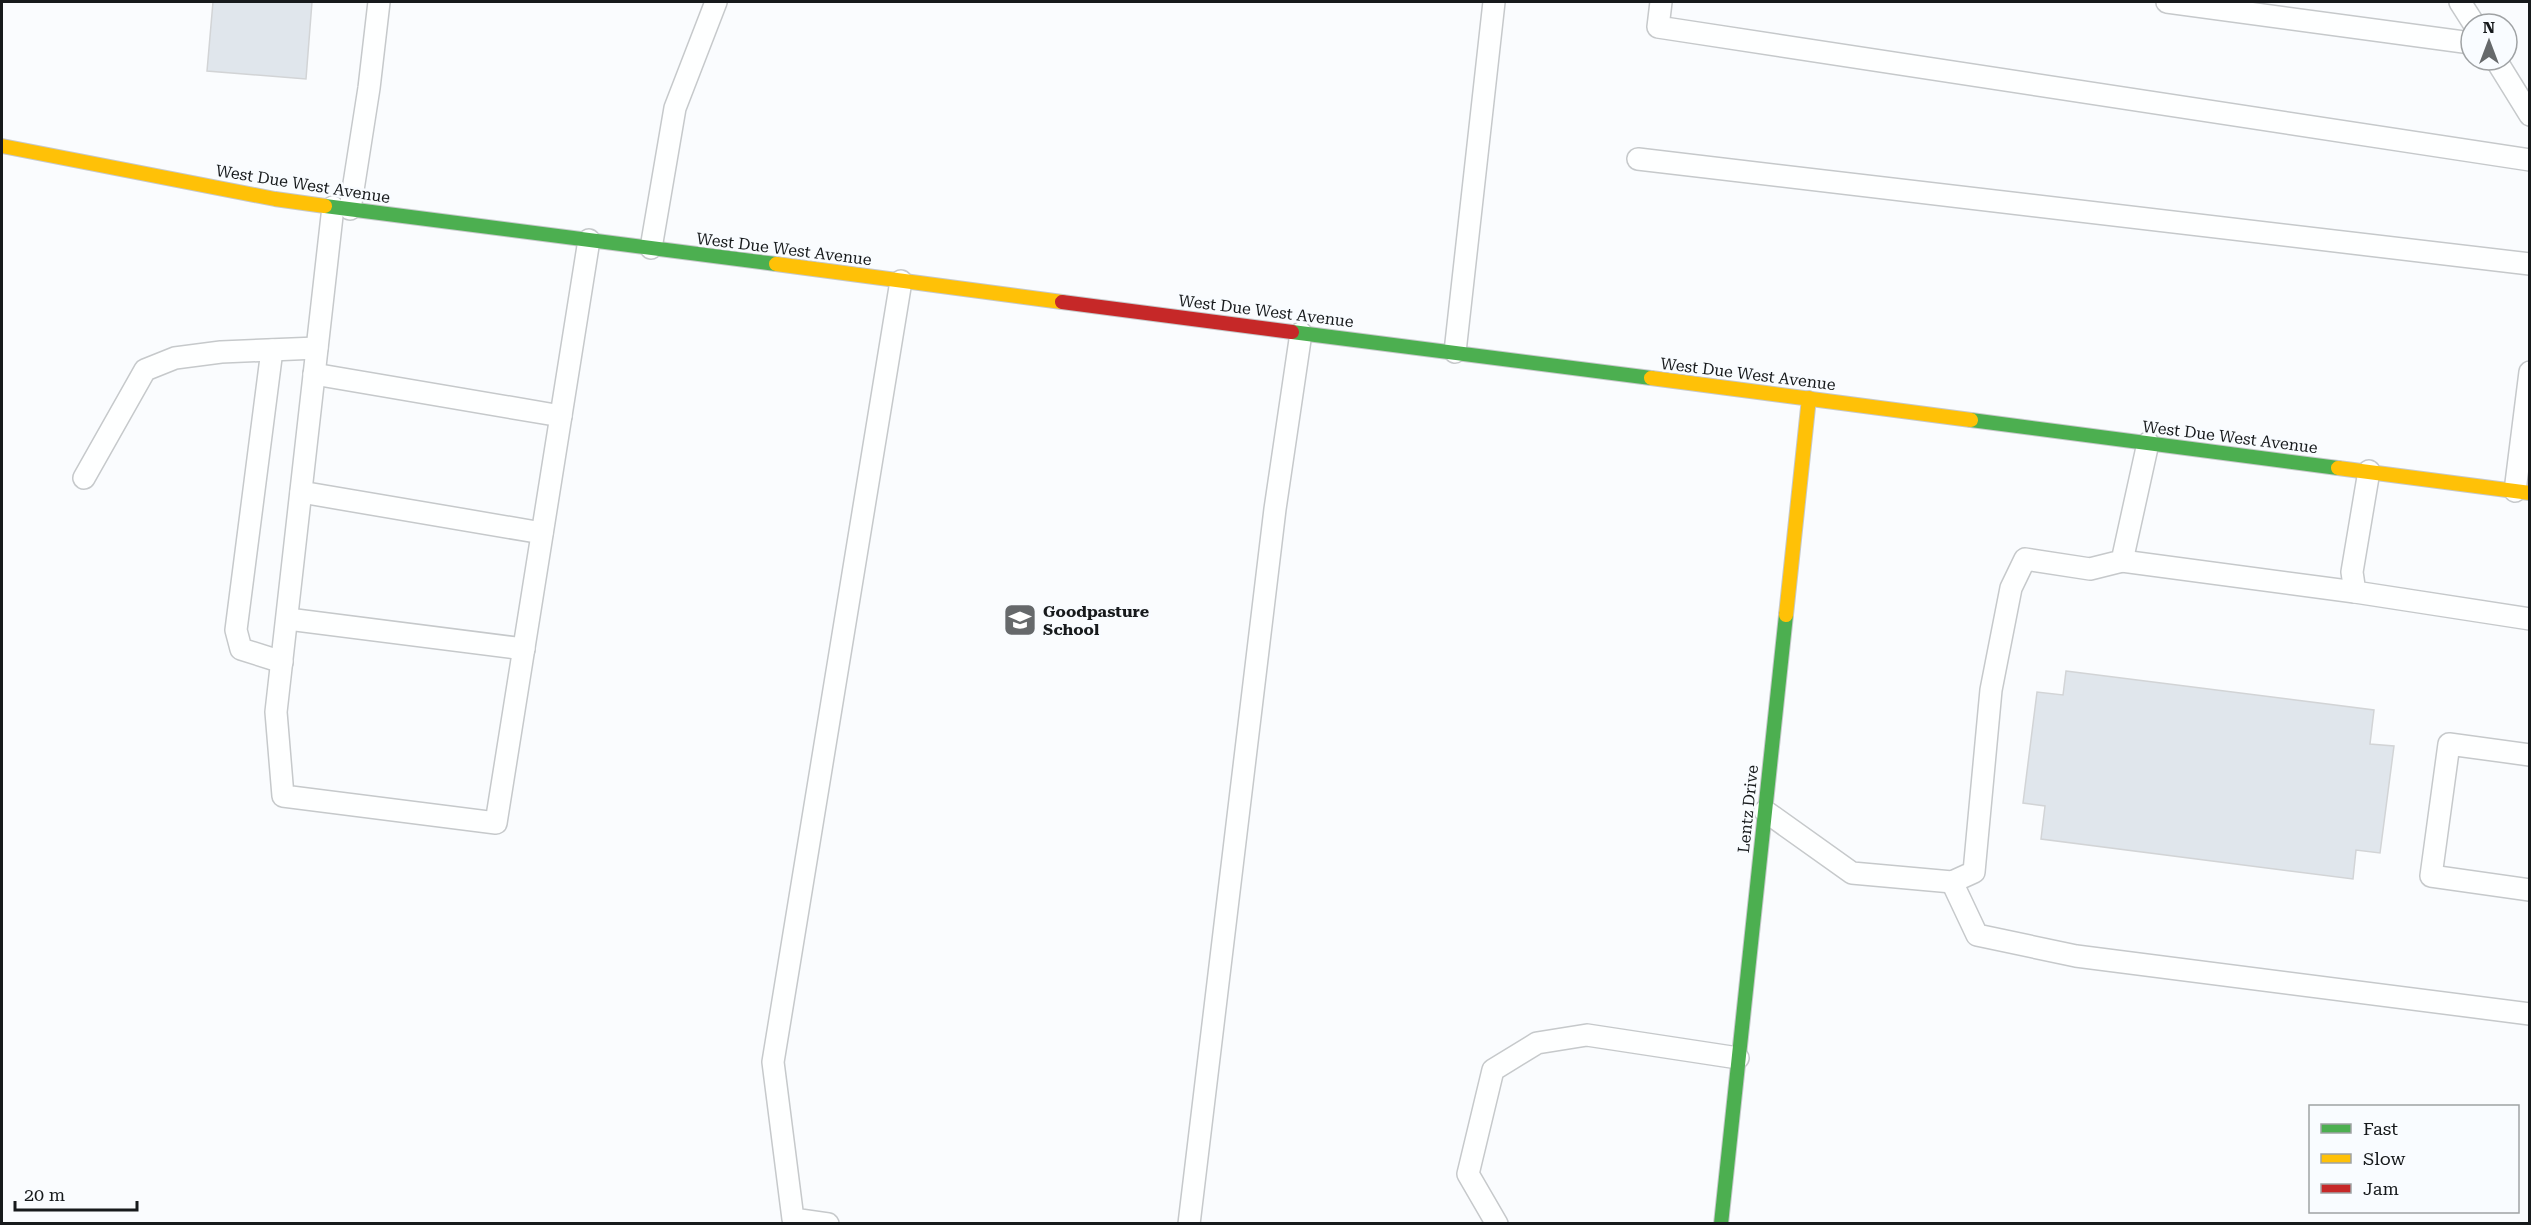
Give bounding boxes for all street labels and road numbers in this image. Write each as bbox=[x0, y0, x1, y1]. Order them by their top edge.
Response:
street label: West Due West Avenue bbox=[214, 161, 392, 207]
street label: West Due West Avenue bbox=[695, 229, 873, 269]
street label: West Due West Avenue bbox=[1177, 291, 1355, 331]
street label: West Due West Avenue bbox=[1659, 354, 1837, 394]
street label: West Due West Avenue bbox=[2141, 417, 2319, 457]
street label: Lentz Drive bbox=[1734, 764, 1762, 854]

